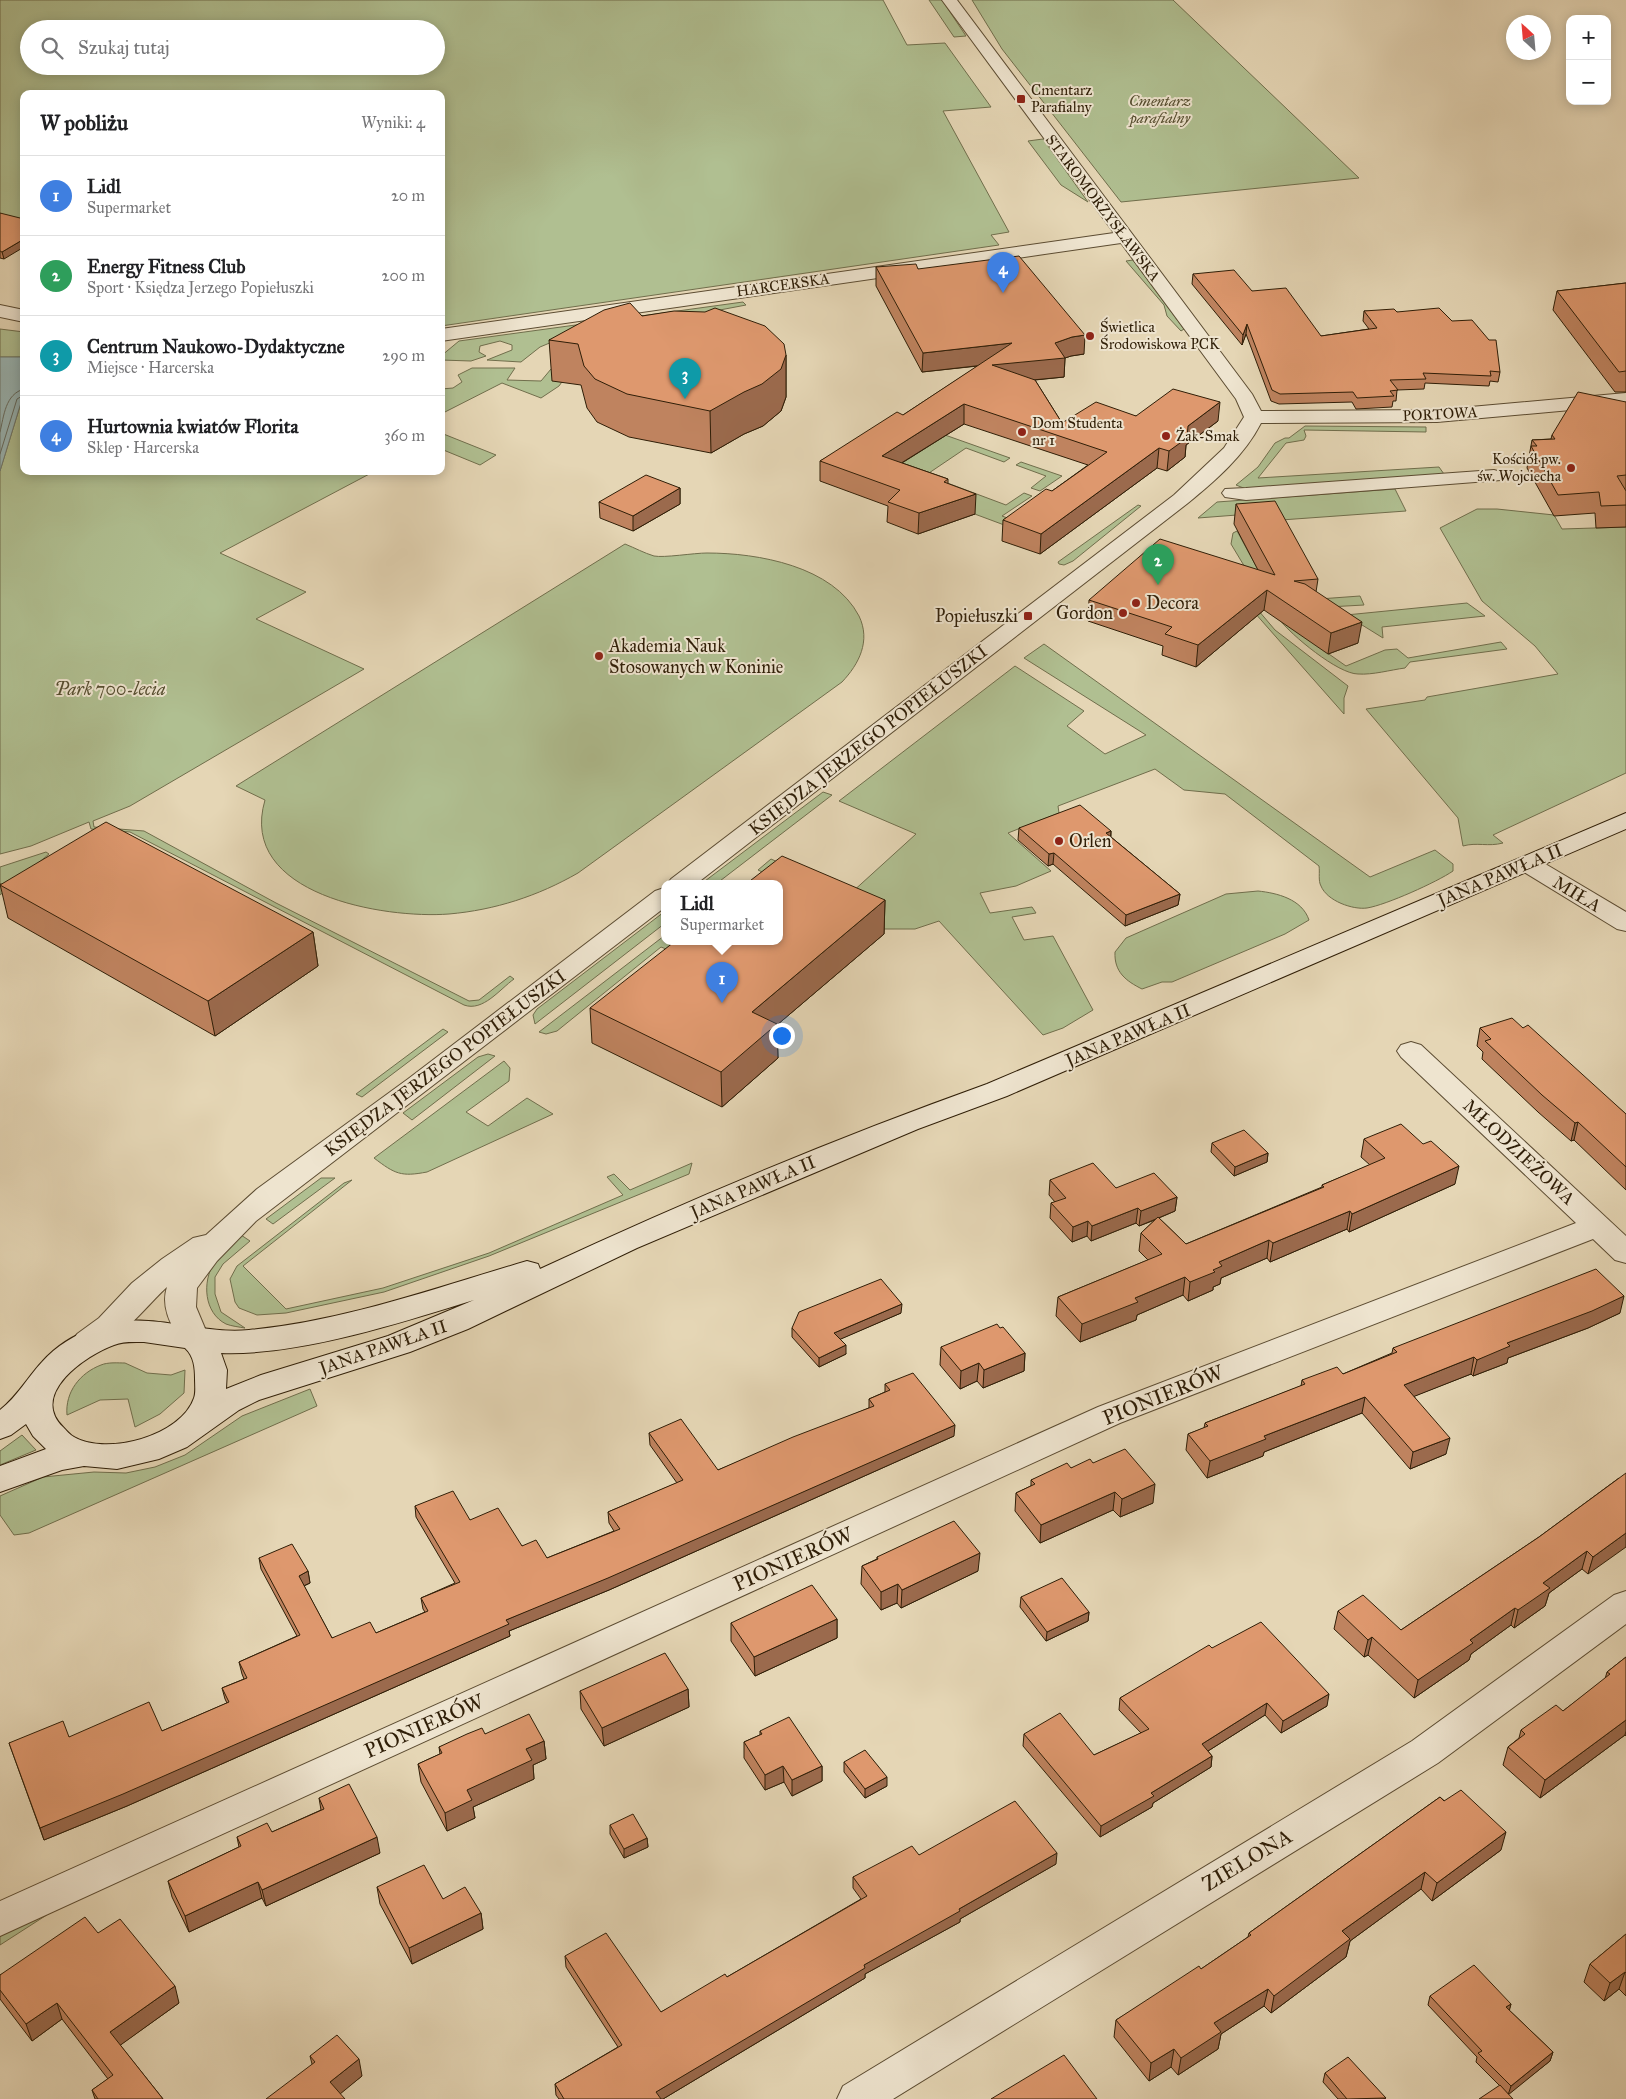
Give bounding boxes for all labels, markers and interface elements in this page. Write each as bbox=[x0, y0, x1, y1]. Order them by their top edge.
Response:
north arrow bbox=[1506, 15, 1551, 60]
map controls bbox=[1566, 15, 1611, 105]
button: + bbox=[1566, 15, 1611, 60]
search box bbox=[20, 20, 445, 75]
icon: search bbox=[38, 34, 66, 62]
text: Szukaj tutaj bbox=[78, 36, 170, 59]
button: − bbox=[1566, 60, 1611, 105]
place label: Cmentarz Parafialny bbox=[1031, 81, 1093, 116]
park label: Cmentarz parafialny bbox=[1128, 92, 1191, 128]
marker: Cmentarz Parafialny bbox=[1015, 93, 1027, 105]
text: W pobliżu bbox=[40, 110, 128, 136]
text: Wyniki: 4 bbox=[361, 113, 425, 132]
street label: STAROMORZYSŁAWSKA bbox=[1042, 131, 1164, 285]
text: Lidl bbox=[87, 175, 121, 198]
text: 1 bbox=[53, 186, 59, 205]
text: 20 m bbox=[391, 186, 425, 205]
text: Supermarket bbox=[87, 198, 171, 217]
pin: 4 bbox=[987, 252, 1019, 293]
text: Energy Fitness Club bbox=[87, 255, 246, 278]
text: 2 bbox=[52, 266, 60, 285]
text: 200 m bbox=[382, 266, 425, 285]
street label: HARCERSKA bbox=[735, 270, 831, 300]
text: Sport · Księdza Jerzego Popiełuszki bbox=[87, 278, 314, 297]
place label: Świetlica Środowiskowa PCK bbox=[1100, 317, 1220, 353]
marker: Świetlica Środowiskowa PCK bbox=[1084, 330, 1096, 342]
text: Centrum Naukowo-Dydaktyczne bbox=[87, 335, 345, 358]
text: 3 bbox=[53, 346, 59, 365]
text: 290 m bbox=[382, 346, 425, 365]
text: Miejsce · Harcerska bbox=[87, 358, 214, 377]
pin: 3 bbox=[669, 358, 701, 399]
street label: PORTOWA bbox=[1402, 403, 1478, 425]
place label: Dom Studenta nr 1 bbox=[1032, 414, 1123, 449]
text: Hurtownia kwiatów Florita bbox=[87, 415, 298, 438]
text: 4 bbox=[52, 426, 60, 445]
text: 360 m bbox=[384, 426, 425, 445]
marker: Dom Studenta nr 1 bbox=[1016, 426, 1028, 438]
place label: Żak-Smak bbox=[1176, 427, 1239, 445]
marker: Żak-Smak bbox=[1160, 430, 1172, 442]
text: Sklep · Harcerska bbox=[87, 438, 199, 457]
place label: Kościół pw. św. Wojciecha bbox=[1477, 450, 1562, 485]
marker: Kościół pw. św. Wojciecha bbox=[1565, 462, 1577, 474]
pin: 2 bbox=[1142, 544, 1174, 585]
place label: Decora bbox=[1146, 592, 1199, 614]
marker: Decora bbox=[1130, 597, 1142, 609]
place label: Gordon bbox=[1056, 602, 1113, 624]
place label: Popiełuszki bbox=[935, 605, 1018, 627]
marker: Gordon bbox=[1117, 607, 1129, 619]
marker: Popiełuszki bbox=[1022, 610, 1034, 622]
place label: Akademia Nauk Stosowanych w Koninie bbox=[608, 635, 783, 678]
street label: KSIĘDZA JERZEGO POPIEŁUSZKI bbox=[744, 640, 993, 841]
marker: Akademia Nauk Stosowanych w Koninie bbox=[593, 650, 605, 662]
park label: Park 700-lecia bbox=[55, 678, 166, 700]
place label: Orlen bbox=[1069, 830, 1112, 852]
marker: Orlen bbox=[1053, 835, 1065, 847]
street label: JANA PAWŁA II bbox=[1432, 839, 1567, 913]
street label: MIŁA bbox=[1549, 871, 1605, 917]
popup bbox=[661, 880, 783, 945]
text: Lidl bbox=[680, 892, 714, 915]
text: Supermarket bbox=[680, 915, 764, 934]
pin: 1 bbox=[706, 962, 738, 1003]
street label: KSIĘDZA JERZEGO POPIEŁUSZKI bbox=[320, 965, 571, 1162]
street label: JANA PAWŁA II bbox=[1060, 999, 1195, 1073]
your location bbox=[769, 1023, 795, 1049]
street label: MŁODZIEŻOWA bbox=[1459, 1094, 1580, 1209]
street label: JANA PAWŁA II bbox=[685, 1151, 820, 1225]
street label: JANA PAWŁA II bbox=[314, 1315, 450, 1381]
street label: PIONIERÓW bbox=[1098, 1358, 1228, 1431]
street label: PIONIERÓW bbox=[729, 1520, 858, 1597]
street label: PIONIERÓW bbox=[360, 1687, 489, 1764]
street label: ZIELONA bbox=[1197, 1823, 1297, 1897]

